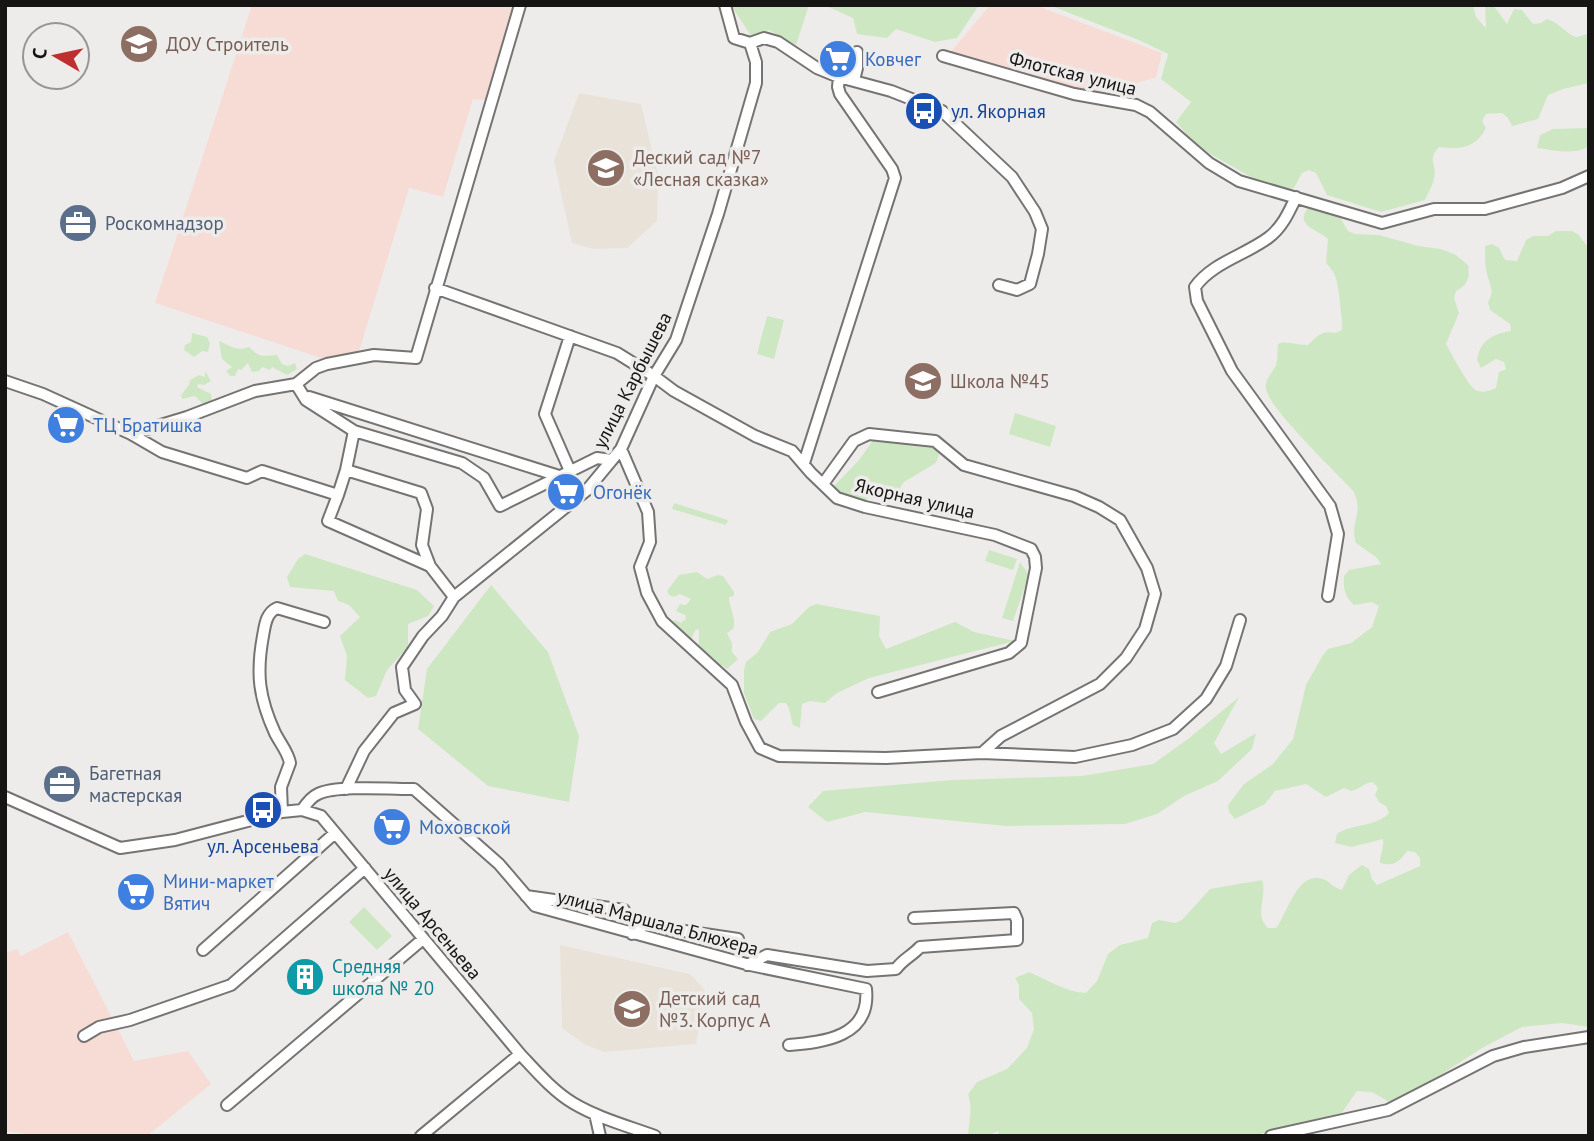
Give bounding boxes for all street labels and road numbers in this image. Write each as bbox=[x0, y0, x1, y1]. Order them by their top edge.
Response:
street label: Флотская улица bbox=[1007, 46, 1139, 100]
street label: улица Карбышева bbox=[587, 308, 677, 452]
street label: Якорная улица bbox=[853, 473, 977, 523]
street label: улица Арсеньева bbox=[379, 862, 487, 984]
street label: улица Маршала Блюхера bbox=[555, 884, 761, 960]

